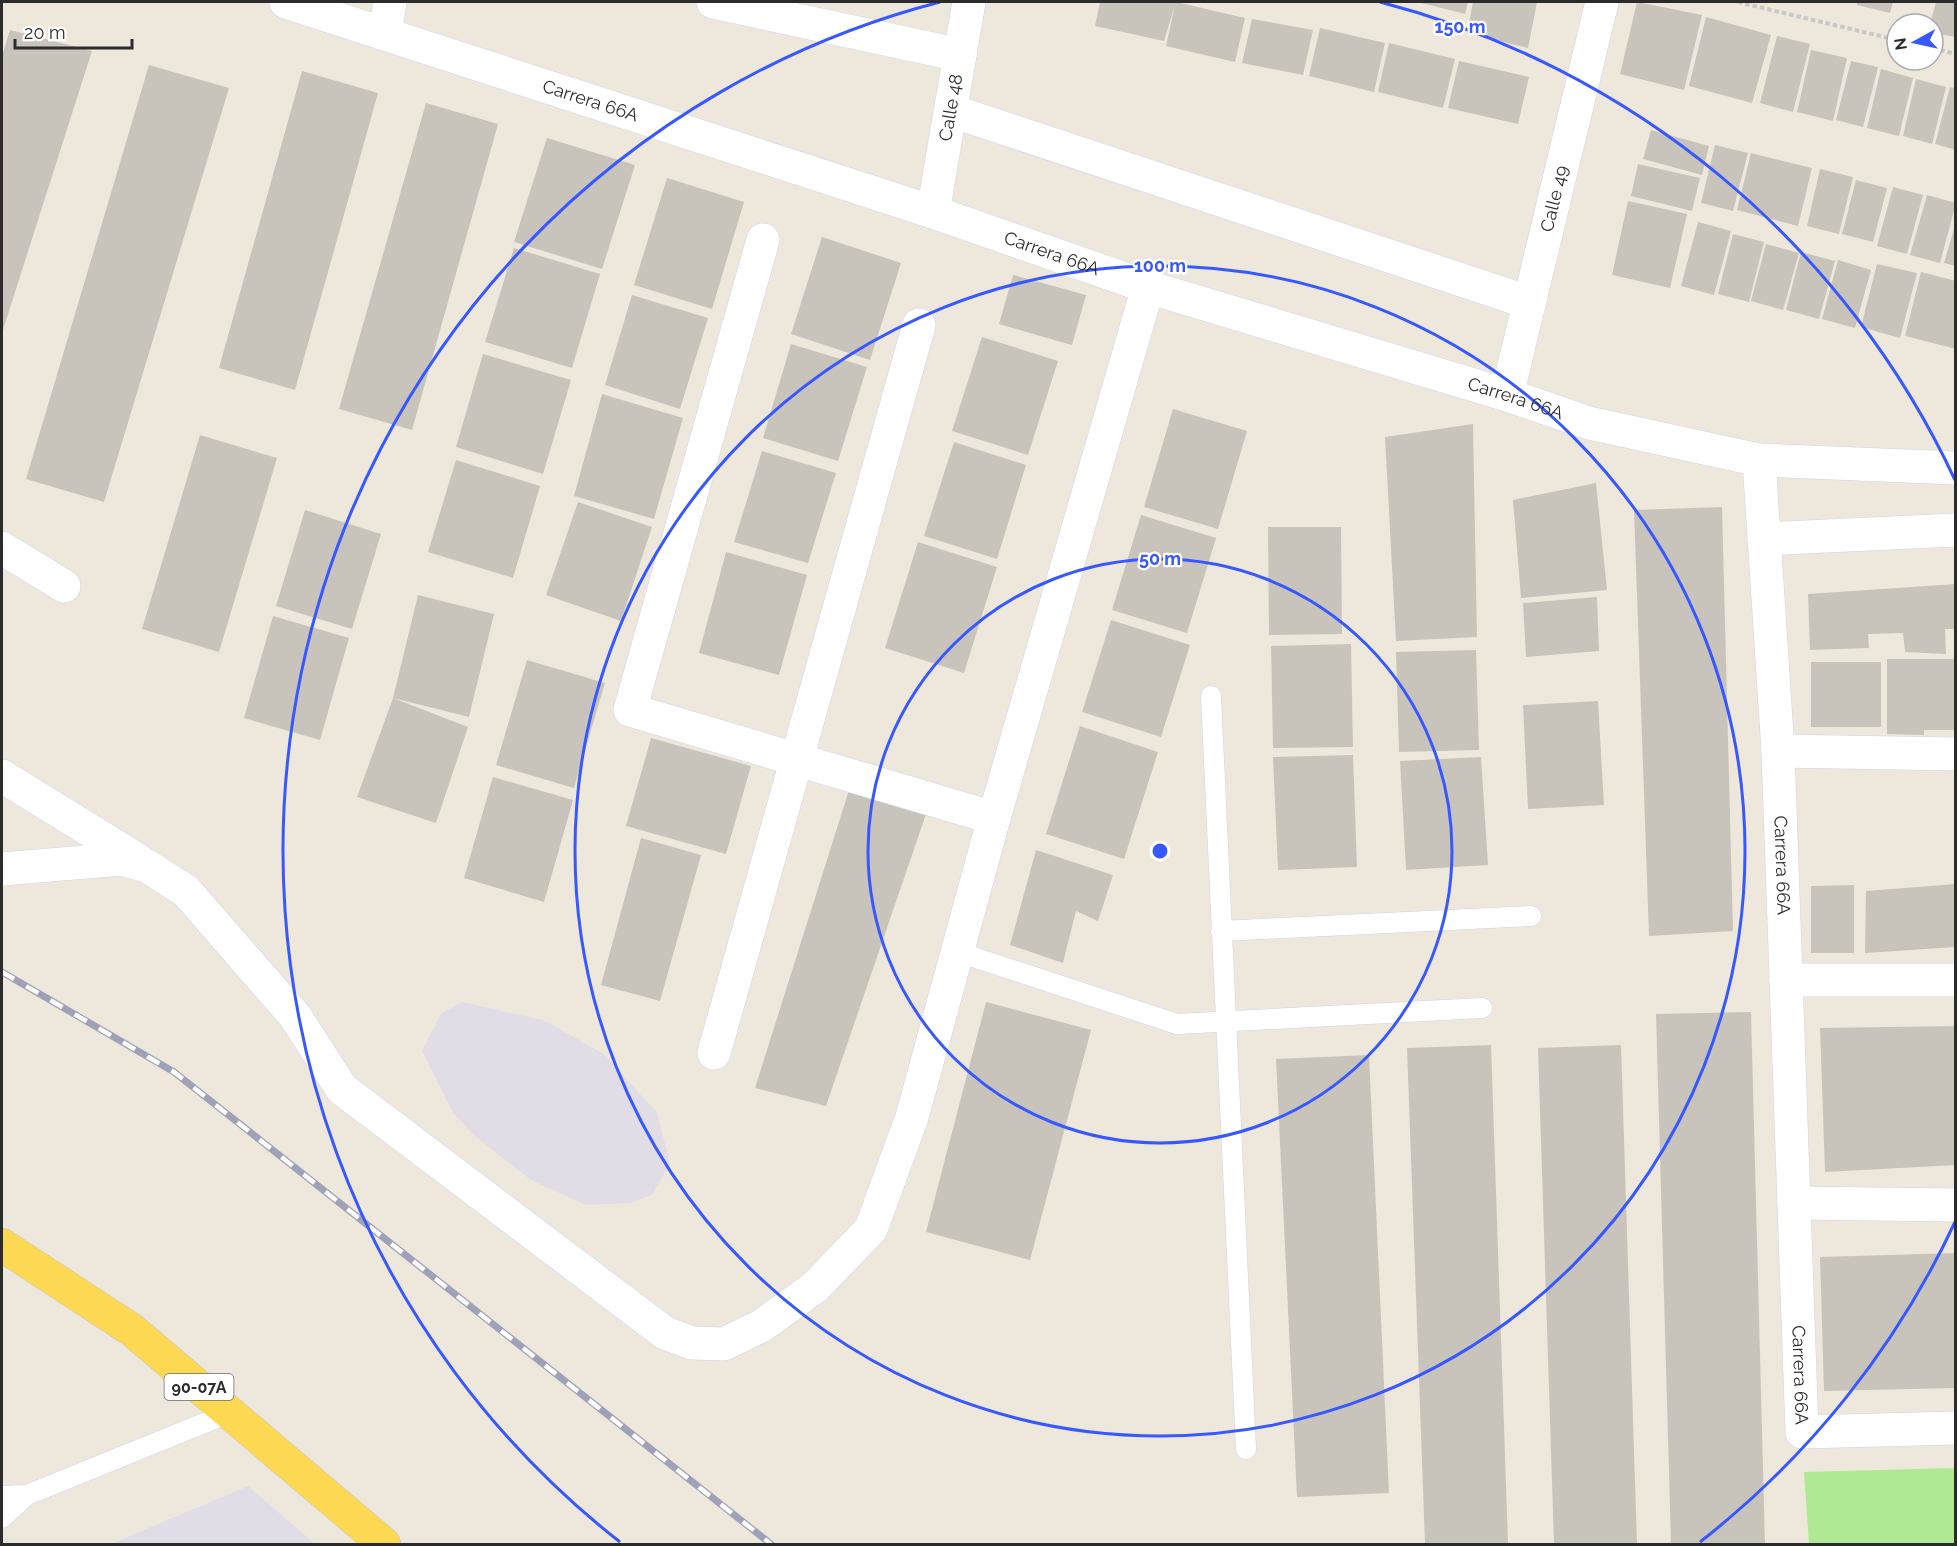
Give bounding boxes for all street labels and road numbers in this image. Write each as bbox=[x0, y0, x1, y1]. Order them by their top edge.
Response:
street label: Calle 48 bbox=[934, 72, 966, 143]
street label: Carrera 66A bbox=[540, 75, 641, 126]
street label: Calle 49 bbox=[1536, 163, 1572, 234]
street label: Carrera 66A bbox=[1002, 227, 1102, 279]
street label: Carrera 66A bbox=[1465, 373, 1566, 423]
street label: Carrera 66A bbox=[1770, 815, 1795, 915]
street label: Carrera 66A bbox=[1788, 1325, 1813, 1425]
road number: 90-07A bbox=[164, 1374, 234, 1400]

